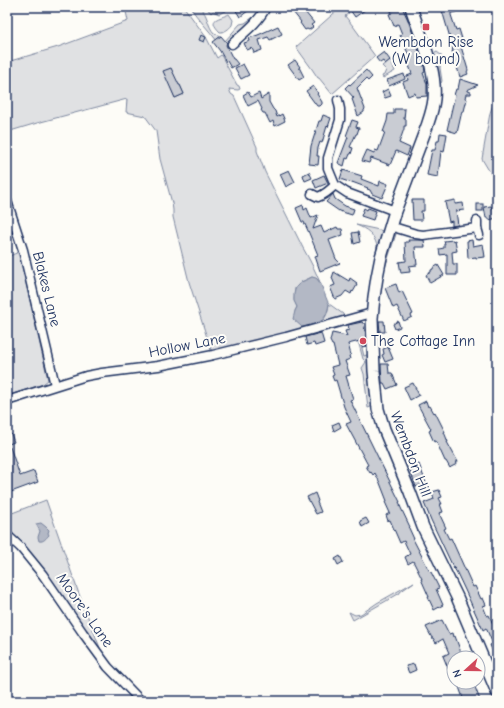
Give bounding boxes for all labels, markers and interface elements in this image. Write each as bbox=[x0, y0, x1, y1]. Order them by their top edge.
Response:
marker: Wembdon Rise (W bound) bbox=[421, 22, 431, 32]
place label: Wembdon Rise (W bound) bbox=[378, 33, 474, 68]
street label: Blakes Lane bbox=[29, 250, 65, 329]
street label: Hollow Lane bbox=[147, 329, 227, 361]
place label: The Cottage Inn bbox=[371, 332, 475, 350]
marker: The Cottage Inn bbox=[358, 336, 368, 346]
street label: Wembdon Hill bbox=[386, 409, 436, 499]
street label: Moore's Lane bbox=[53, 569, 117, 651]
north arrow bbox=[446, 650, 486, 690]
text: N bbox=[450, 668, 464, 679]

